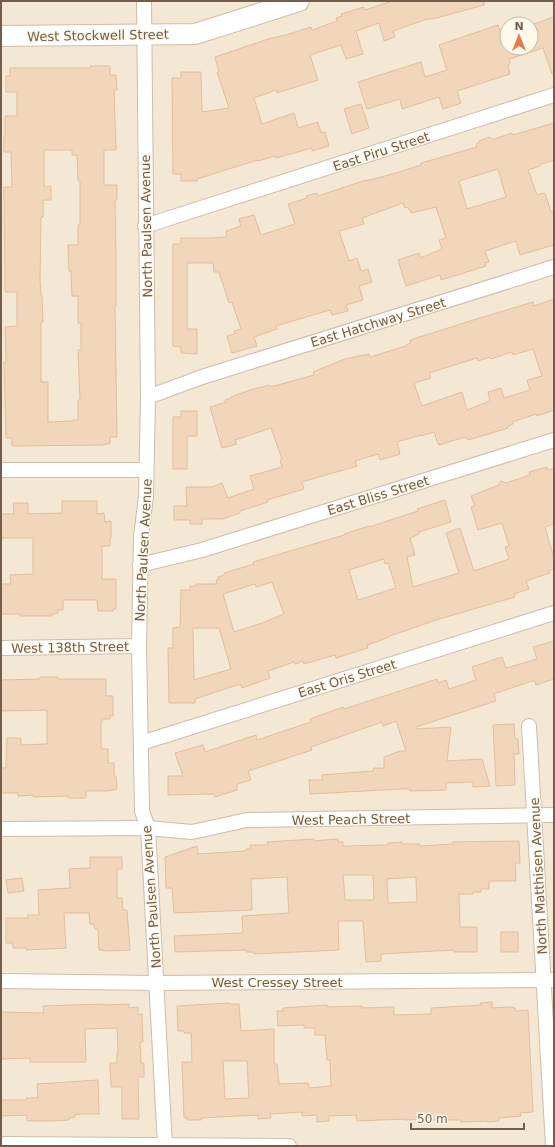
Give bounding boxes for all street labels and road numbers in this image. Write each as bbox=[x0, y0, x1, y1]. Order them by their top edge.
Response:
street label: West Stockwell Street bbox=[27, 27, 169, 44]
street label: East Piru Street bbox=[331, 129, 431, 174]
street label: North Paulsen Avenue bbox=[138, 154, 155, 298]
street label: East Hatchway Street bbox=[309, 295, 447, 350]
street label: East Bliss Street bbox=[326, 473, 431, 518]
street label: North Paulsen Avenue bbox=[132, 478, 155, 622]
street label: West 138th Street bbox=[11, 639, 129, 656]
street label: East Oris Street bbox=[296, 656, 398, 701]
street label: North Matthisen Avenue bbox=[527, 797, 550, 955]
street label: West Peach Street bbox=[292, 811, 410, 828]
street label: North Paulsen Avenue bbox=[139, 825, 164, 969]
street label: West Cressey Street bbox=[211, 975, 343, 990]

